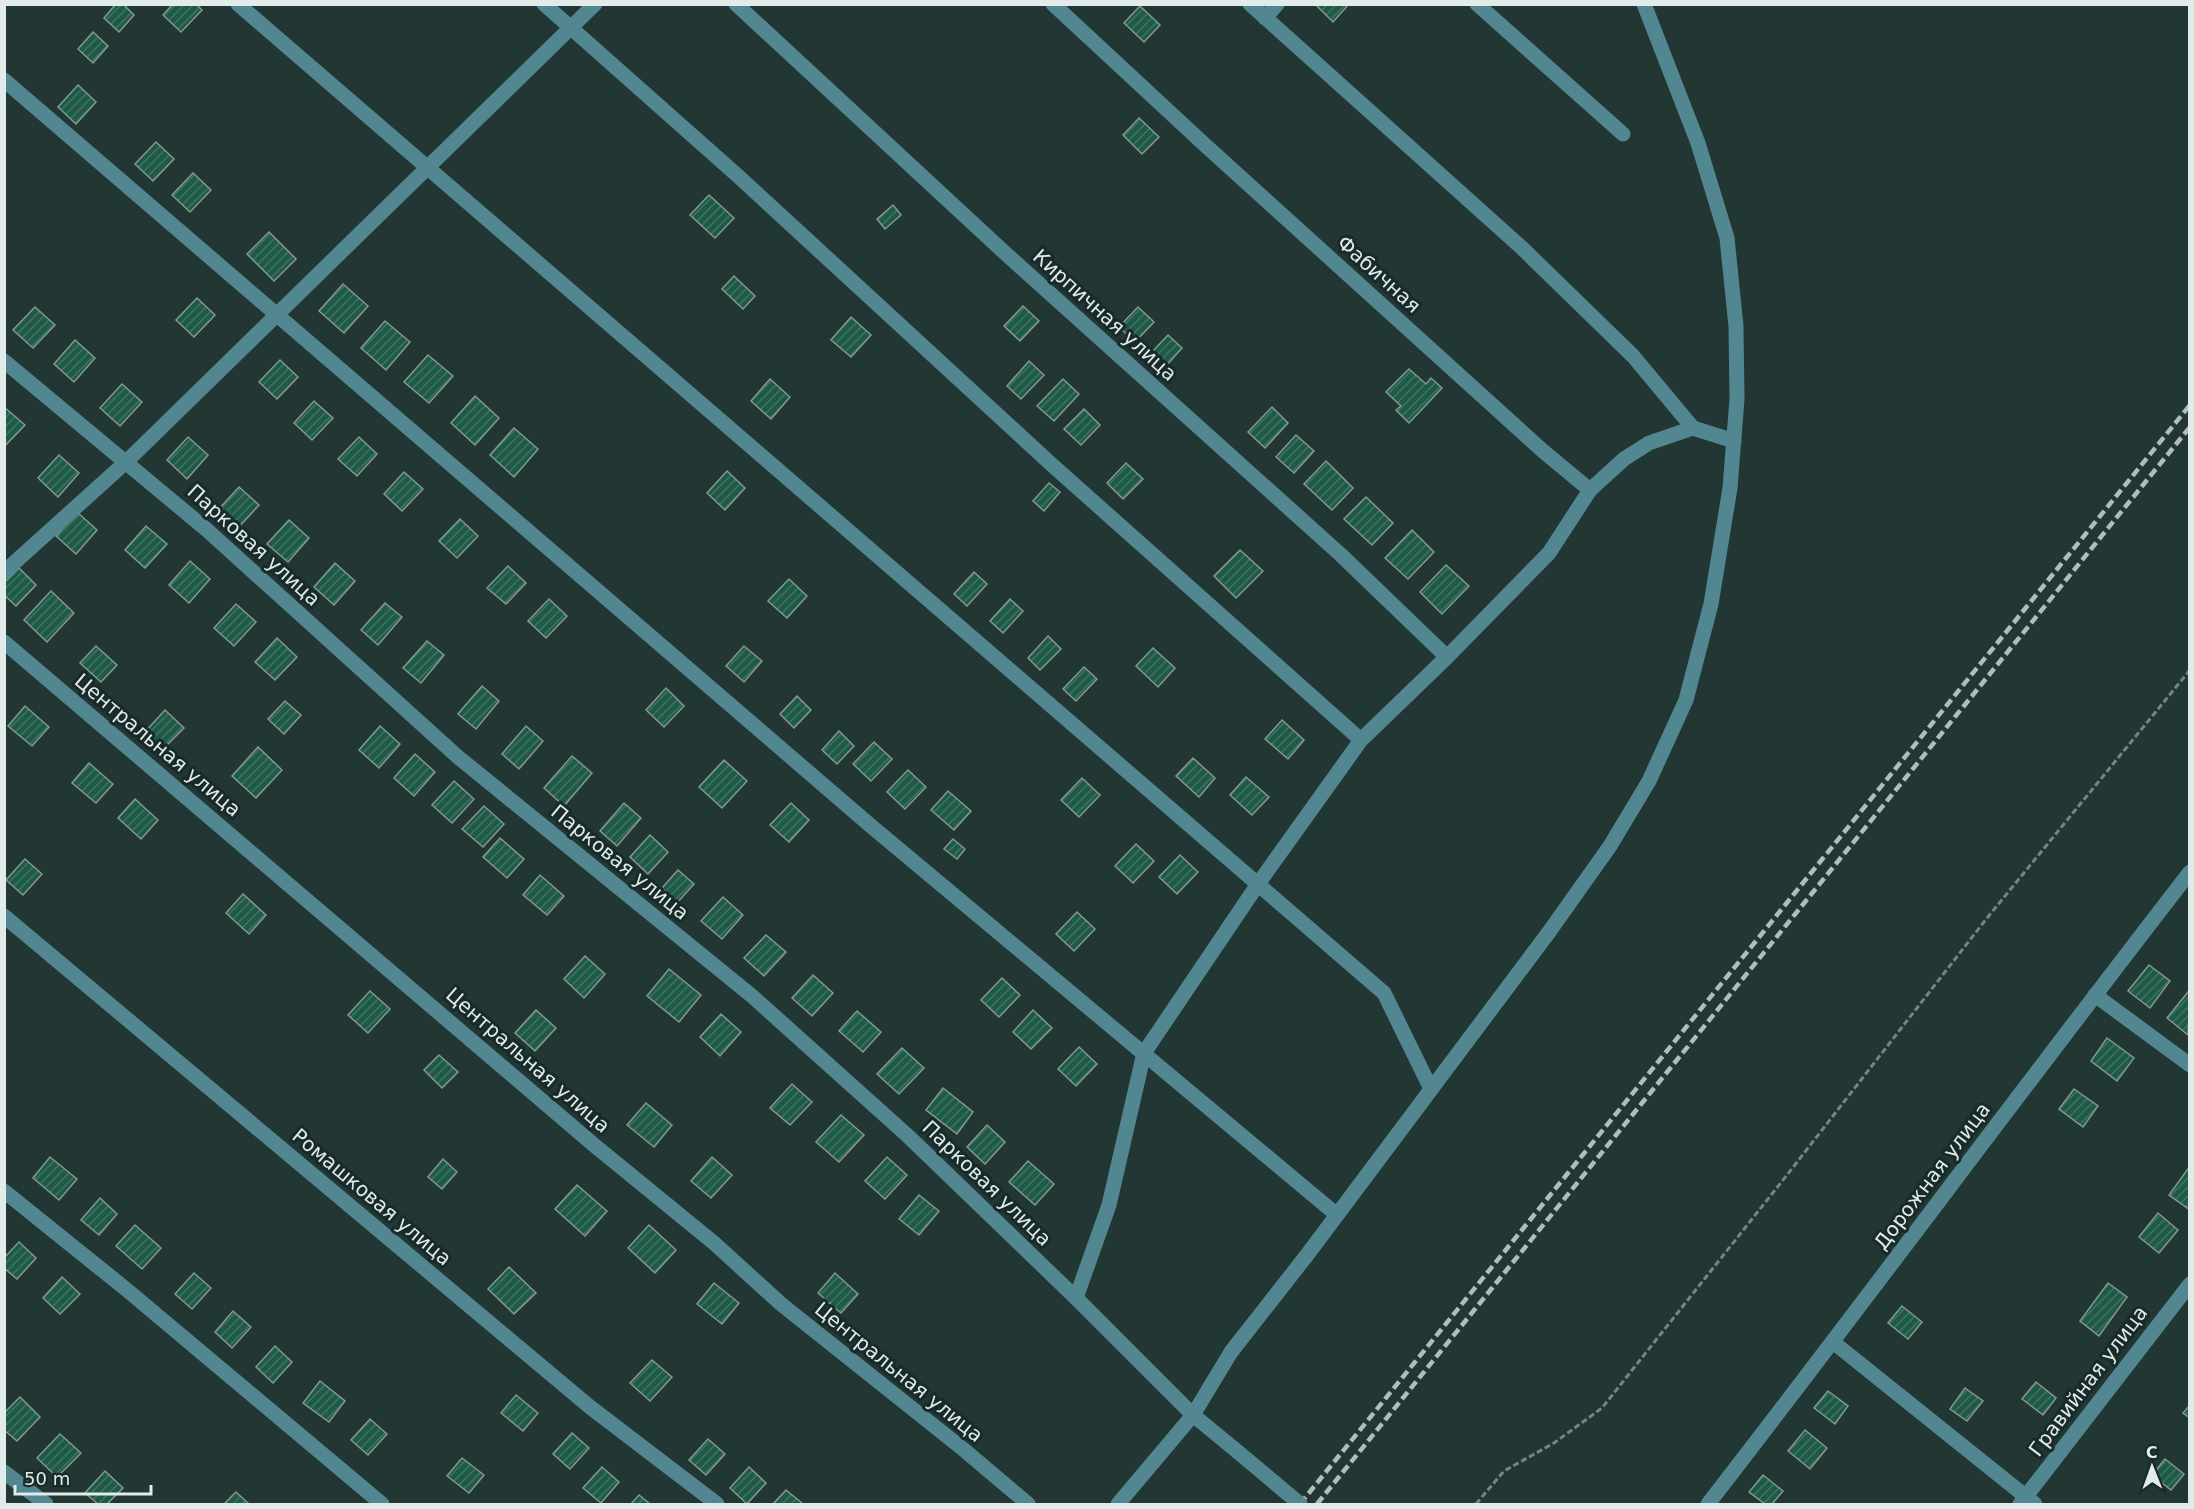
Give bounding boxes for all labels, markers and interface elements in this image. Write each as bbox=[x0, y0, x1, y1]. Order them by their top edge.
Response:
street label: Фабичная bbox=[1332, 230, 1426, 318]
street label: Кирпичная улица bbox=[1028, 244, 1182, 386]
street label: Парковая улица bbox=[183, 479, 325, 611]
street label: Центральная улица bbox=[70, 669, 246, 821]
street label: Парковая улица bbox=[546, 799, 694, 925]
street label: Центральная улица bbox=[441, 982, 615, 1138]
street label: Дорожная улица bbox=[1869, 1098, 1995, 1254]
street label: Парковая улица bbox=[917, 1115, 1057, 1251]
street label: Ромашковая улица bbox=[288, 1123, 456, 1271]
street label: Центральная улица bbox=[810, 1297, 988, 1447]
street label: Гравийная улица bbox=[2024, 1301, 2152, 1461]
north arrow bbox=[2122, 1437, 2182, 1497]
text: С bbox=[2146, 1443, 2158, 1462]
scale bar bbox=[15, 1458, 152, 1496]
text: 50 m bbox=[24, 1468, 70, 1489]

